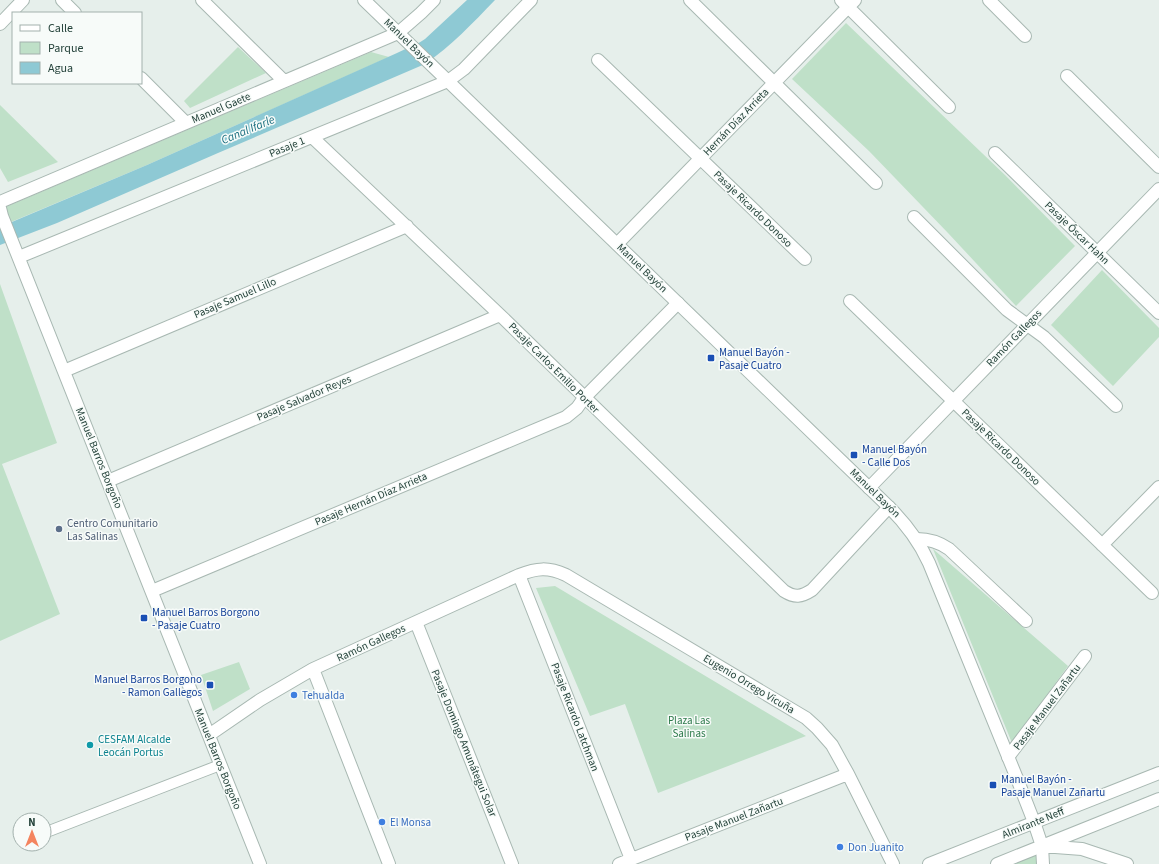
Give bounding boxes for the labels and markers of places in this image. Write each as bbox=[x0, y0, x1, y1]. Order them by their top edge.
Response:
place label: Manuel Bayón - Pasaje Cuatro bbox=[719, 345, 790, 373]
marker: Manuel Bayón - Pasaje Cuatro bbox=[706, 353, 716, 363]
place label: Manuel Bayón - Calle Dos bbox=[862, 442, 927, 470]
marker: Manuel Bayón - Calle Dos bbox=[849, 450, 859, 460]
place label: Centro Comunitario Las Salinas bbox=[67, 516, 158, 544]
marker: Centro Comunitario Las Salinas bbox=[54, 524, 64, 534]
place label: Manuel Barros Borgono - Pasaje Cuatro bbox=[152, 605, 260, 633]
marker: Manuel Barros Borgono - Pasaje Cuatro bbox=[139, 613, 149, 623]
place label: Manuel Barros Borgono - Ramon Gallegos bbox=[94, 672, 202, 700]
marker: Manuel Barros Borgono - Ramon Gallegos bbox=[205, 680, 215, 690]
place label: Tehualda bbox=[302, 688, 345, 703]
marker: Tehualda bbox=[289, 690, 299, 700]
place label: CESFAM Alcalde Leocán Portus bbox=[98, 732, 171, 760]
marker: CESFAM Alcalde Leocán Portus bbox=[85, 740, 95, 750]
place label: Manuel Bayón - Pasaje Manuel Zañartu bbox=[1001, 772, 1105, 800]
marker: Manuel Bayón - Pasaje Manuel Zañartu bbox=[988, 780, 998, 790]
place label: El Monsa bbox=[390, 815, 431, 830]
marker: El Monsa bbox=[377, 817, 387, 827]
place label: Don Juanito bbox=[848, 840, 904, 855]
marker: Don Juanito bbox=[835, 842, 845, 852]

